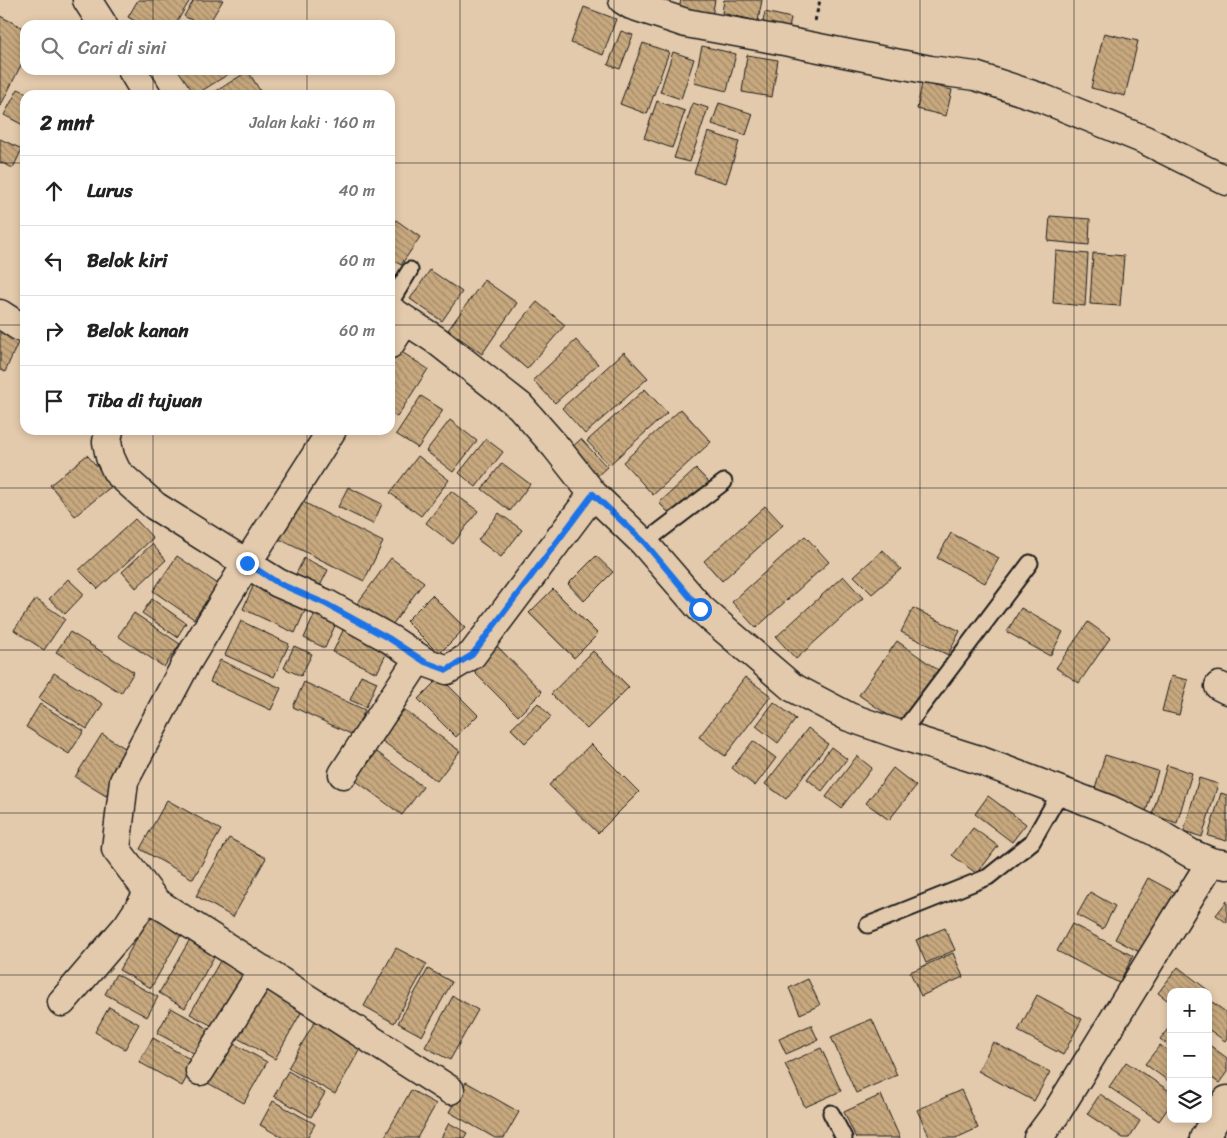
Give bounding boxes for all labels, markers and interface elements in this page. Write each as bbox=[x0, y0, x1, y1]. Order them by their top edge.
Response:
search box bbox=[20, 20, 395, 75]
text: Cari di sini bbox=[78, 31, 166, 64]
icon: search bbox=[38, 34, 66, 62]
text: 2 mnt bbox=[40, 104, 94, 142]
text: Jalan kaki · 160 m bbox=[250, 108, 375, 137]
text: Lurus bbox=[87, 174, 133, 207]
text: 40 m bbox=[338, 176, 375, 205]
icon: ahead bbox=[40, 177, 68, 205]
text: Belok kiri bbox=[87, 244, 167, 277]
text: 60 m bbox=[339, 246, 375, 275]
icon: left bbox=[40, 247, 68, 275]
text: Belok kanan bbox=[87, 314, 189, 347]
text: 60 m bbox=[339, 316, 375, 345]
icon: right bbox=[40, 317, 68, 345]
text: Tiba di tujuan bbox=[87, 384, 202, 417]
icon: arrive bbox=[40, 387, 68, 415]
route end bbox=[236, 552, 259, 575]
route start bbox=[689, 598, 712, 621]
map controls bbox=[1167, 988, 1212, 1123]
button: + bbox=[1167, 988, 1212, 1033]
button: − bbox=[1167, 1033, 1212, 1078]
button: layers bbox=[1167, 1078, 1212, 1123]

